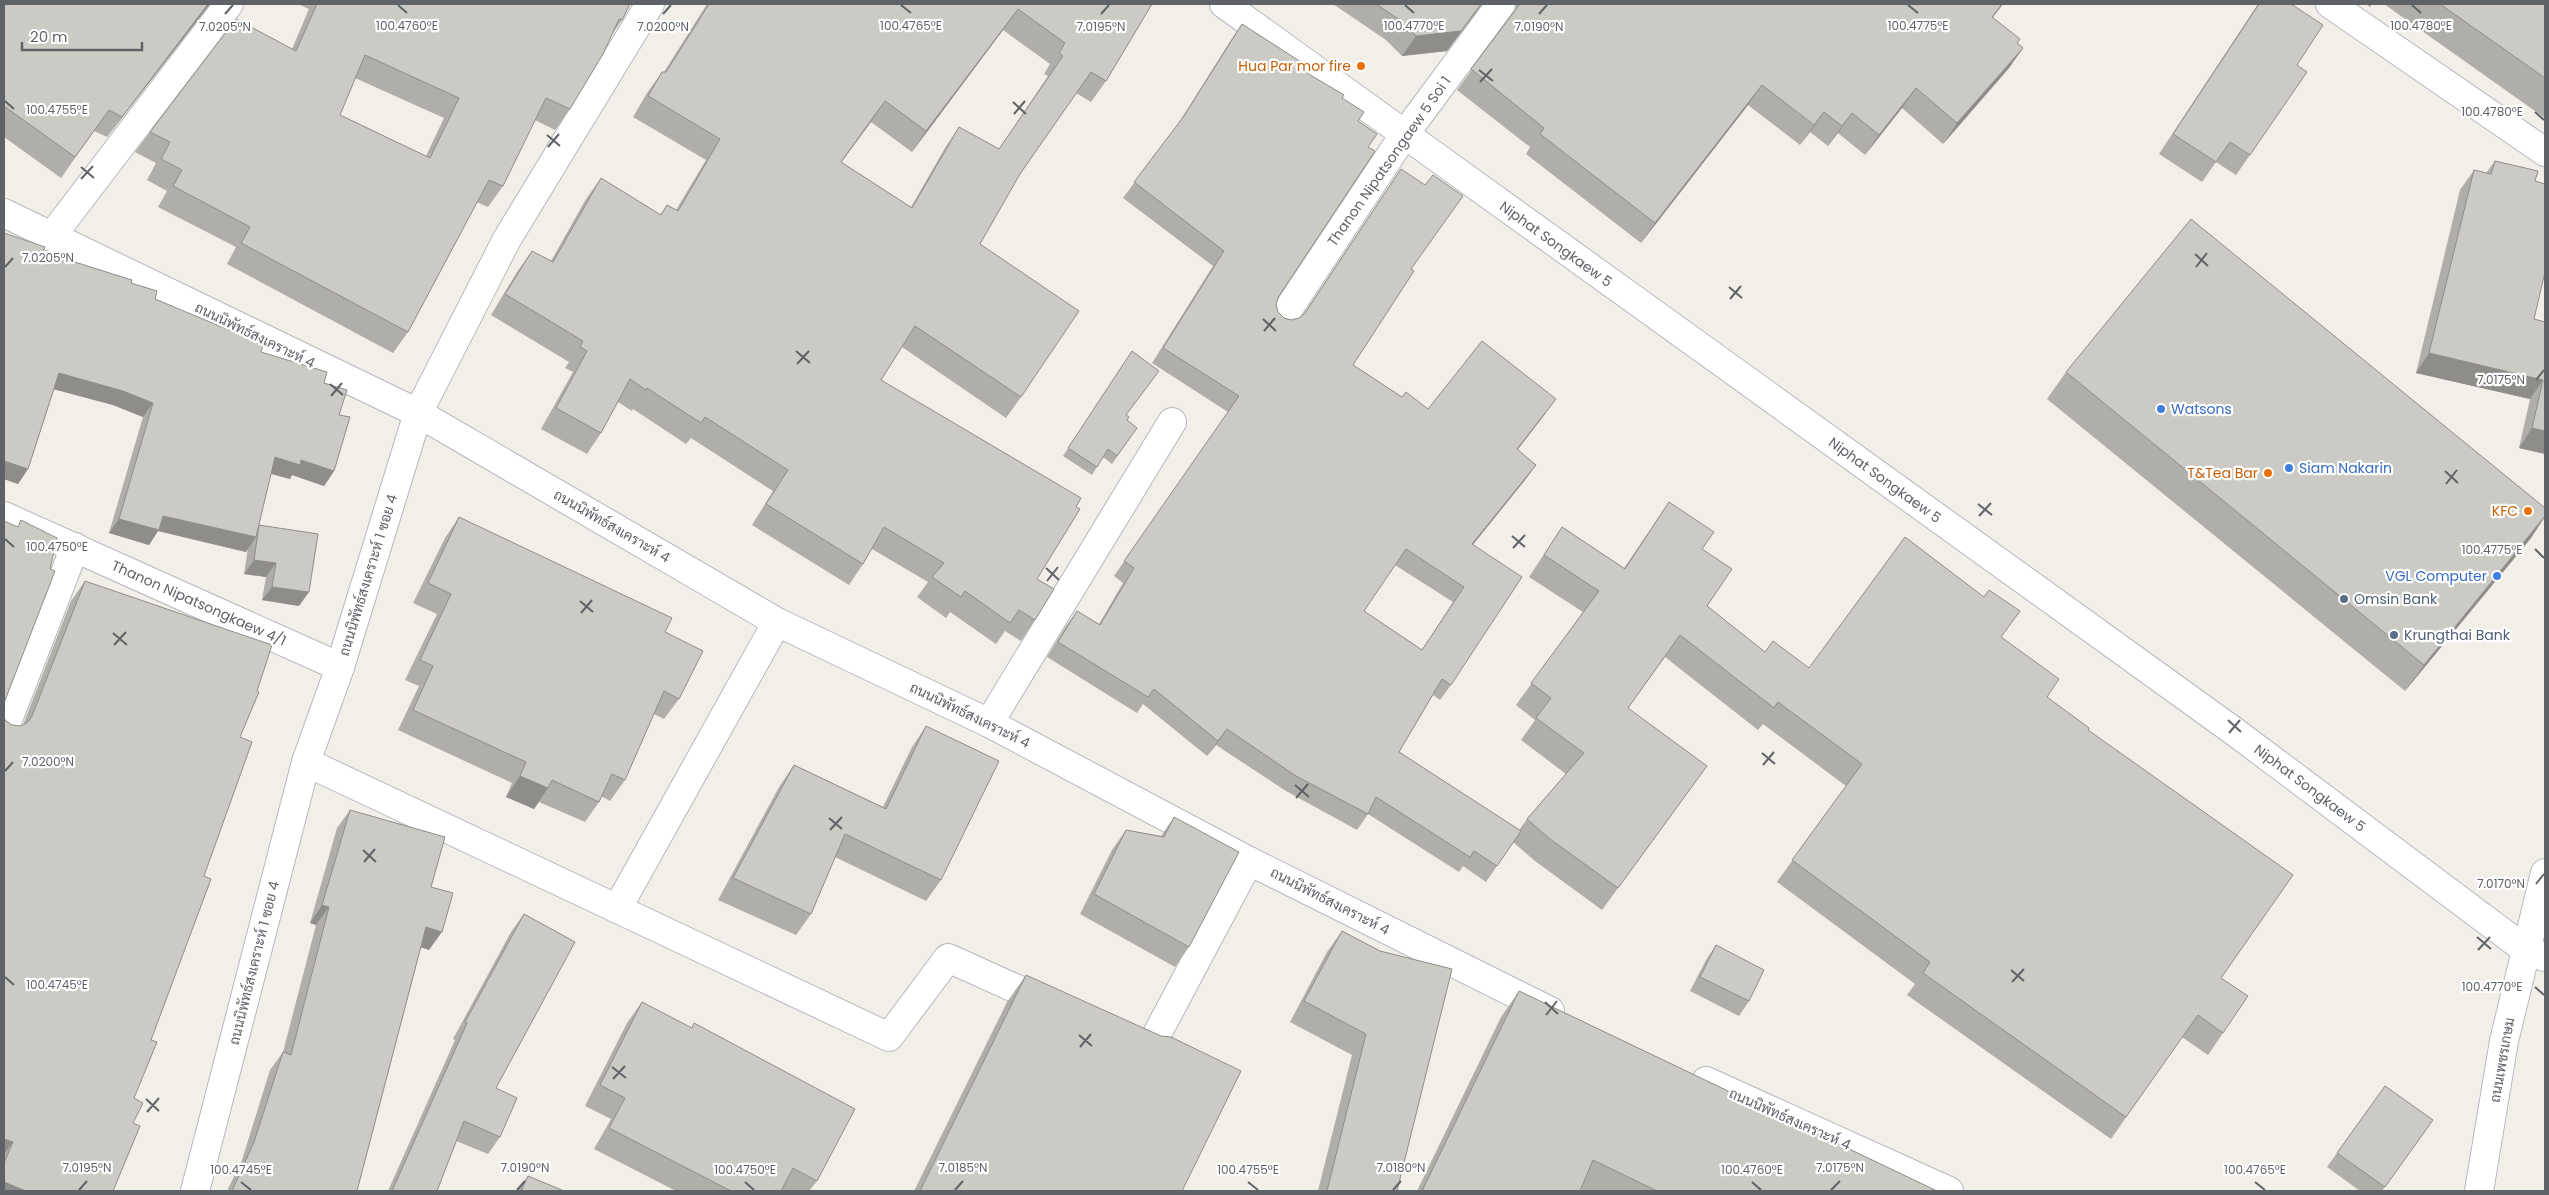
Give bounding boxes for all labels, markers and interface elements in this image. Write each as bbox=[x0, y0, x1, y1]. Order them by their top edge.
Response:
text: 100.4760°E bbox=[376, 17, 438, 34]
text: 100.4765°E bbox=[880, 17, 942, 34]
text: 100.4770°E bbox=[1384, 17, 1444, 34]
text: 100.4775°E bbox=[1888, 17, 1948, 34]
text: 100.4780°E bbox=[2390, 17, 2452, 34]
text: 7.0205°N bbox=[199, 18, 251, 35]
text: 7.0200°N bbox=[637, 18, 689, 35]
text: 7.0195°N bbox=[1077, 18, 1125, 35]
text: 7.0190°N bbox=[1515, 18, 1563, 35]
scale bar bbox=[22, 20, 142, 52]
text: 20 m bbox=[30, 26, 68, 47]
place label: Hua Par mor fire bbox=[1238, 56, 1351, 76]
marker: Hua Par mor fire bbox=[1355, 60, 1367, 72]
street label: Thanon Nipatsongaew 5 Soi 1 bbox=[1322, 72, 1456, 250]
text: 100.4755°E bbox=[26, 101, 88, 118]
text: 100.4780°E bbox=[2461, 103, 2523, 120]
street label: Niphat Songkaew 5 bbox=[1496, 196, 1616, 292]
text: 7.0205°N bbox=[22, 249, 74, 266]
street label: ถนนนิพัทธ์สงเคราะห์ 4 bbox=[192, 297, 319, 373]
text: 7.0175°N bbox=[2477, 371, 2525, 388]
place label: Watsons bbox=[2171, 399, 2232, 419]
marker: Watsons bbox=[2155, 403, 2167, 415]
street label: Niphat Songkaew 5 bbox=[1825, 432, 1945, 528]
place label: Siam Nakarin bbox=[2299, 458, 2392, 478]
marker: Siam Nakarin bbox=[2283, 462, 2295, 474]
place label: T&Tea Bar bbox=[2187, 463, 2258, 483]
marker: T&Tea Bar bbox=[2262, 467, 2274, 479]
street label: ถนนนิพัทธ์สงเคราะห์ 4 bbox=[550, 484, 674, 568]
street label: ถนนนิพัทธ์สงเคราะห์ 1 ซอย 4 bbox=[334, 491, 402, 658]
place label: KFC bbox=[2492, 501, 2518, 521]
marker: KFC bbox=[2522, 505, 2534, 517]
text: 100.4750°E bbox=[26, 538, 88, 555]
text: 100.4775°E bbox=[2462, 541, 2522, 558]
street label: Thanon Nipatsongkaew 4/1 bbox=[109, 555, 289, 651]
place label: VGL Computer bbox=[2385, 566, 2487, 586]
marker: VGL Computer bbox=[2491, 570, 2503, 582]
place label: Omsin Bank bbox=[2354, 589, 2438, 609]
marker: Omsin Bank bbox=[2338, 593, 2350, 605]
place label: Krungthai Bank bbox=[2404, 625, 2511, 645]
marker: Krungthai Bank bbox=[2388, 629, 2400, 641]
street label: ถนนนิพัทธ์สงเคราะห์ 4 bbox=[907, 677, 1034, 753]
street label: Niphat Songkaew 5 bbox=[2250, 739, 2370, 837]
text: 7.0200°N bbox=[22, 753, 74, 770]
street label: ถนนนิพัทธ์สงเคราะห์ 4 bbox=[1267, 862, 1393, 940]
text: 7.0170°N bbox=[2477, 875, 2525, 892]
street label: ถนนนิพัทธ์สงเคราะห์ 1 ซอย 4 bbox=[224, 879, 284, 1047]
text: 100.4745°E bbox=[26, 976, 88, 993]
text: 100.4770°E bbox=[2462, 978, 2522, 995]
street label: ถนนเพชรเกษม bbox=[2485, 1016, 2519, 1104]
street label: ถนนนิพัทธ์สงเคราะห์ 4 bbox=[1726, 1083, 1854, 1155]
text: 7.0195°N bbox=[63, 1159, 111, 1176]
text: 7.0190°N bbox=[501, 1159, 549, 1176]
text: 7.0185°N bbox=[939, 1159, 987, 1176]
text: 7.0180°N bbox=[1377, 1159, 1425, 1176]
text: 7.0175°N bbox=[1816, 1159, 1864, 1176]
text: 100.4745°E bbox=[210, 1161, 272, 1178]
text: 100.4750°E bbox=[714, 1161, 776, 1178]
text: 100.4755°E bbox=[1217, 1161, 1279, 1178]
text: 100.4760°E bbox=[1721, 1161, 1783, 1178]
text: 100.4765°E bbox=[2224, 1161, 2286, 1178]

